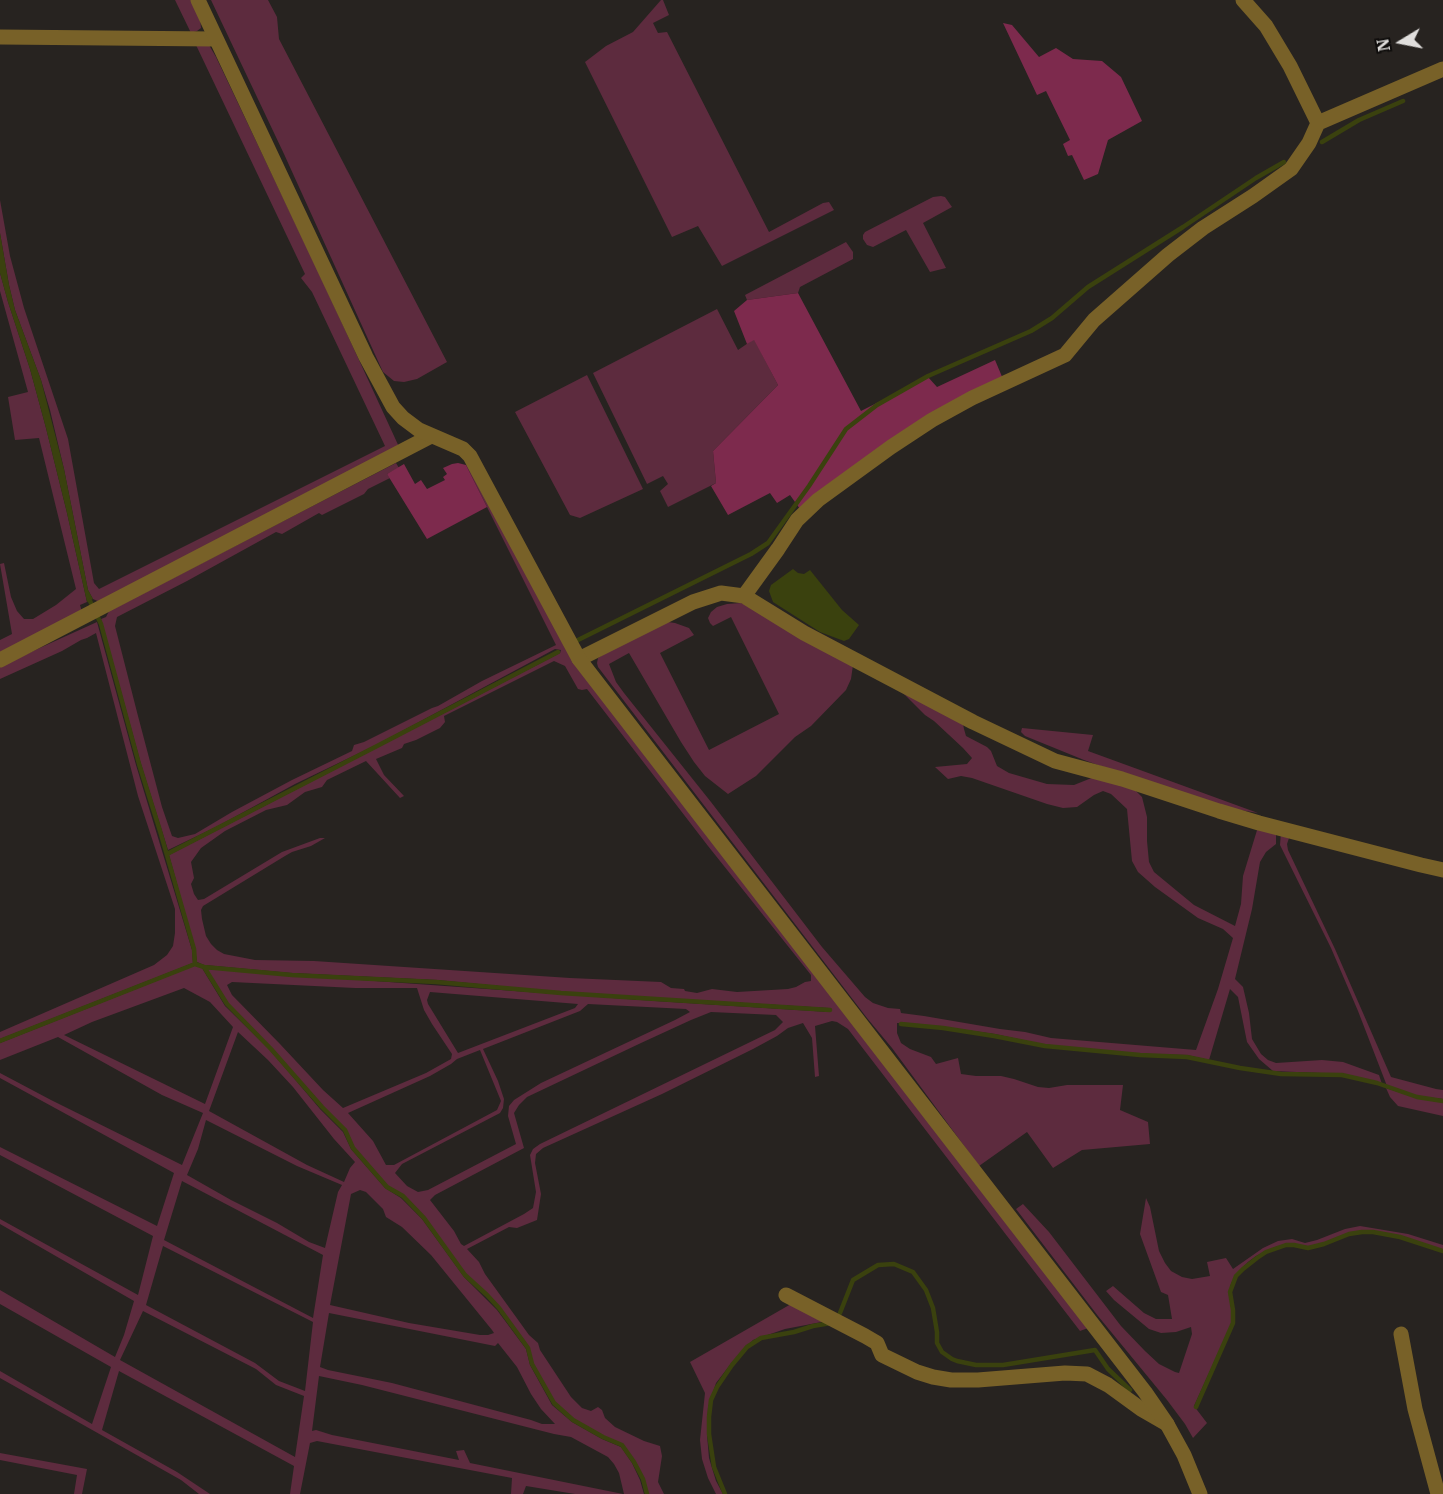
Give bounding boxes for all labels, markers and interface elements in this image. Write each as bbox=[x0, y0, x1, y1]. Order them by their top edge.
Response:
north arrow bbox=[1371, 12, 1431, 72]
text: N bbox=[1372, 37, 1394, 53]

